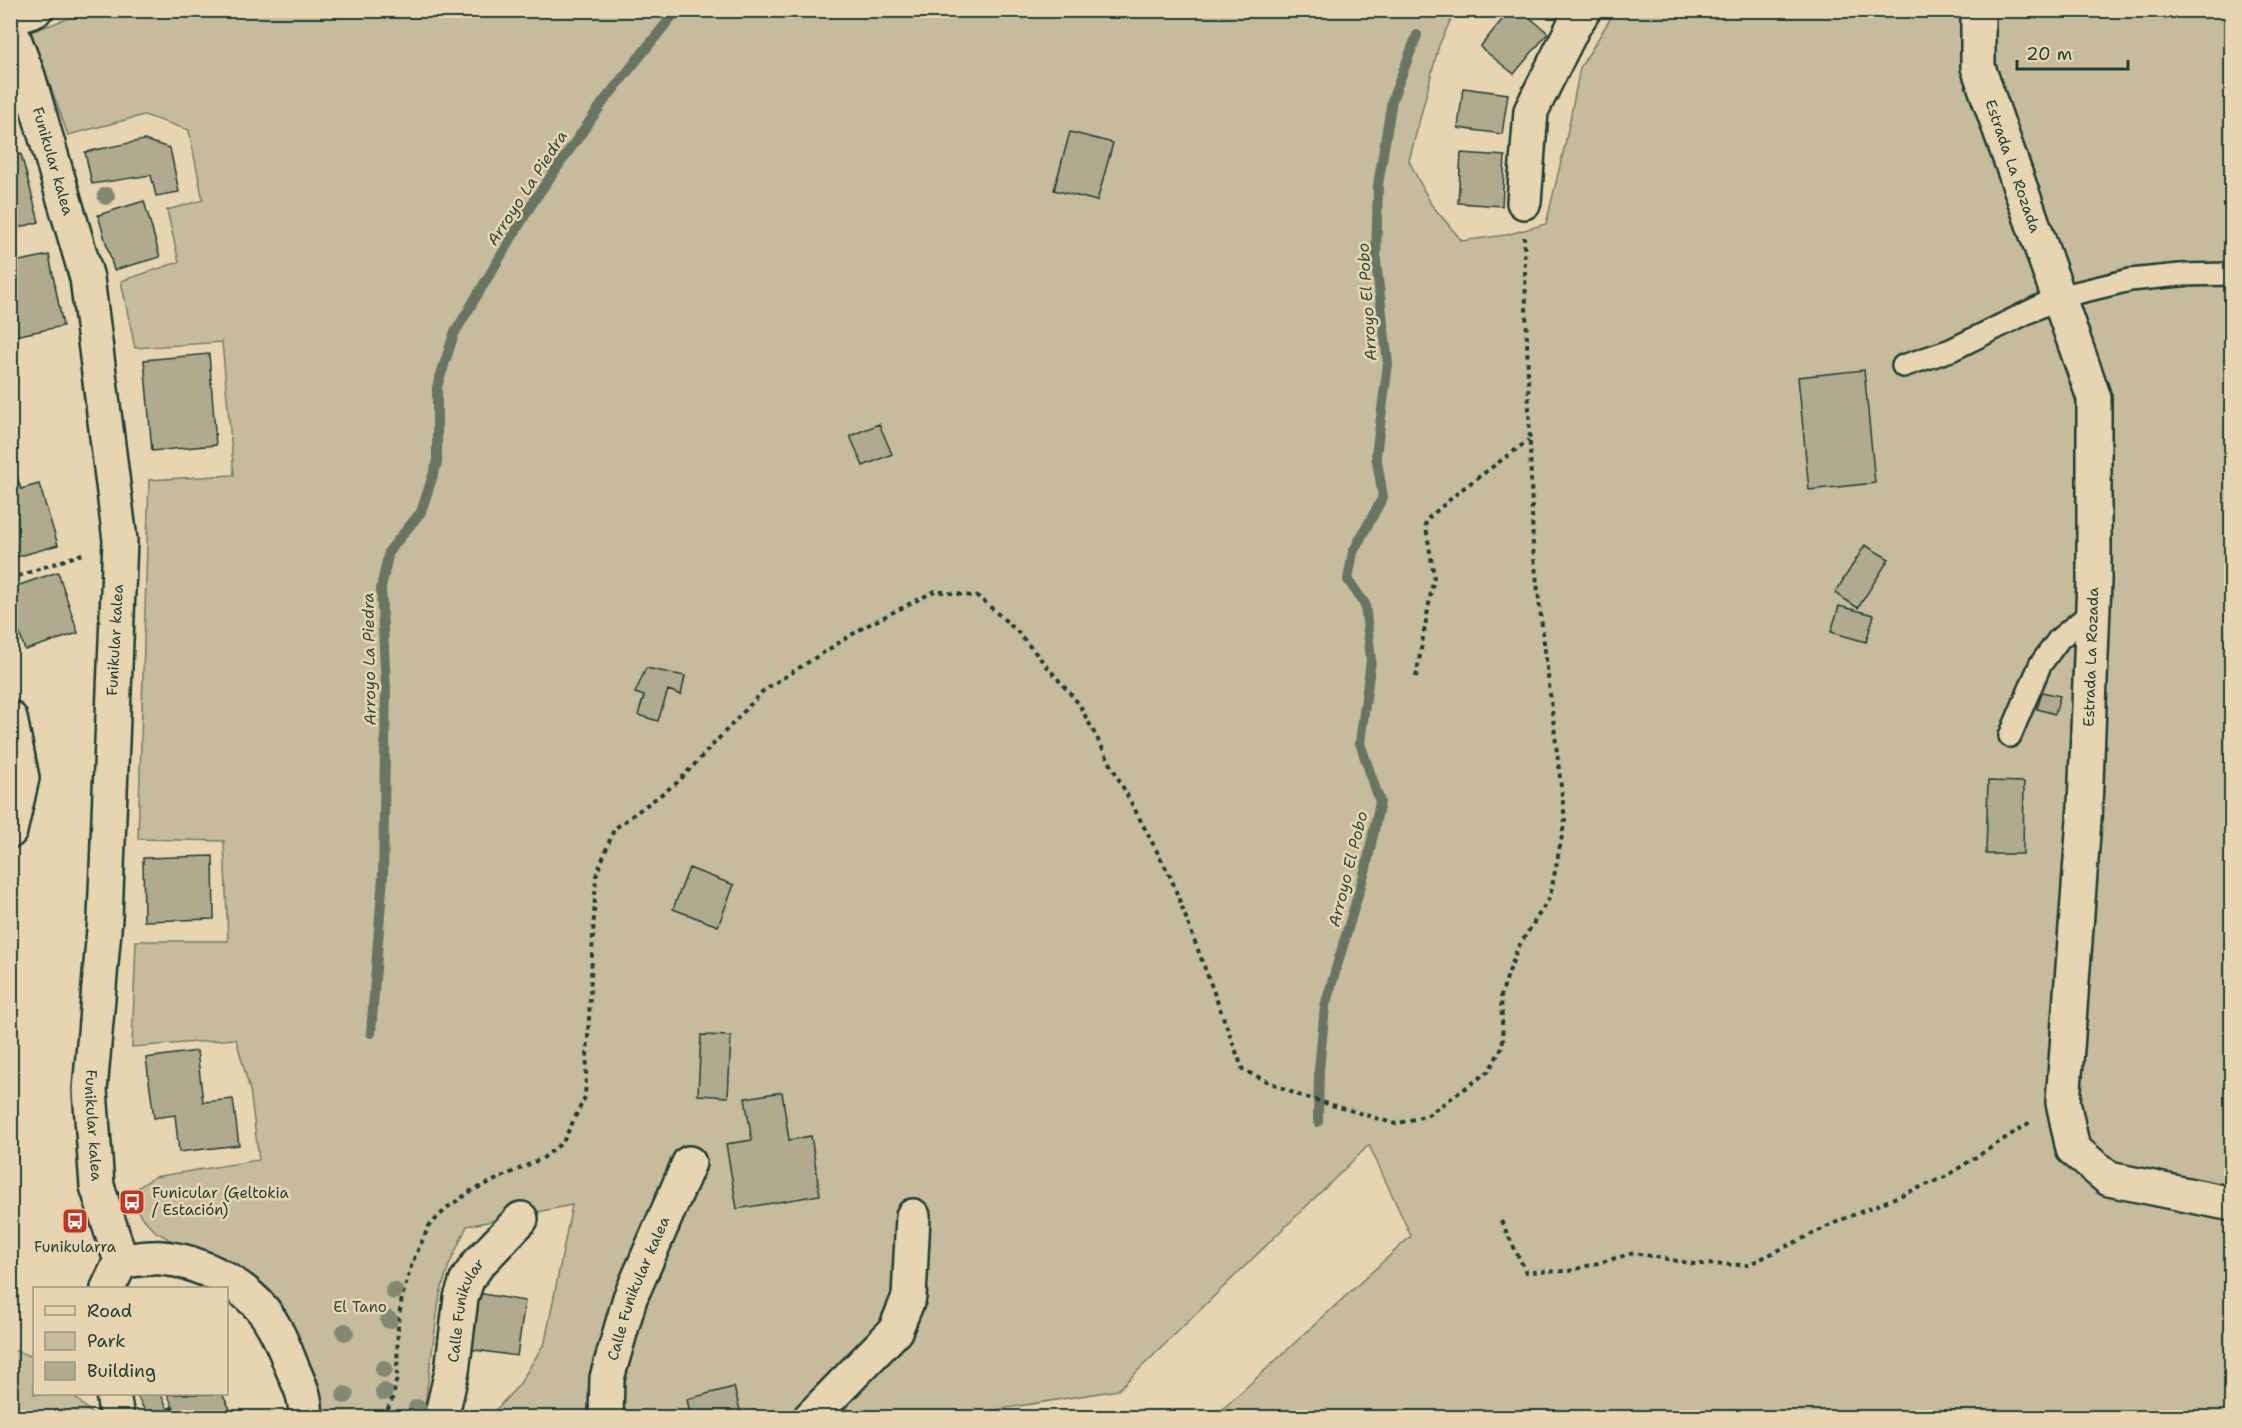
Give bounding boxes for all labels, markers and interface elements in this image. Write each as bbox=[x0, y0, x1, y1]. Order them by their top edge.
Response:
scale bar bbox=[2017, 33, 2128, 71]
text: 20 m bbox=[2026, 42, 2072, 66]
street label: Estrada La Rozada bbox=[1980, 97, 2045, 236]
street label: Funikular kalea bbox=[28, 105, 78, 218]
water label: Arroyo La Piedra bbox=[482, 127, 572, 249]
water label: Arroyo El Pobo bbox=[1352, 242, 1382, 362]
street label: Funikular kalea bbox=[102, 583, 128, 696]
street label: Estrada La Rozada bbox=[2079, 586, 2103, 727]
water label: Arroyo La Piedra bbox=[357, 592, 381, 726]
water label: Arroyo El Pobo bbox=[1324, 809, 1373, 929]
street label: Funikular kalea bbox=[80, 1069, 107, 1182]
place label: Funicular (Geltokia / Estación) bbox=[152, 1183, 289, 1220]
bus stop icon: Funicular (Geltokia / Estación) bbox=[117, 1187, 147, 1217]
bus stop icon: Funikularra bbox=[60, 1206, 90, 1236]
street label: Calle Funikular kalea bbox=[603, 1213, 675, 1363]
place label: Funikularra bbox=[34, 1237, 117, 1257]
street label: Calle Funikular bbox=[443, 1254, 489, 1364]
legend bbox=[33, 1287, 228, 1395]
park label: El Tano bbox=[333, 1297, 387, 1317]
text: Road bbox=[87, 1299, 132, 1323]
text: Park bbox=[87, 1329, 126, 1353]
text: Building bbox=[87, 1359, 156, 1383]

